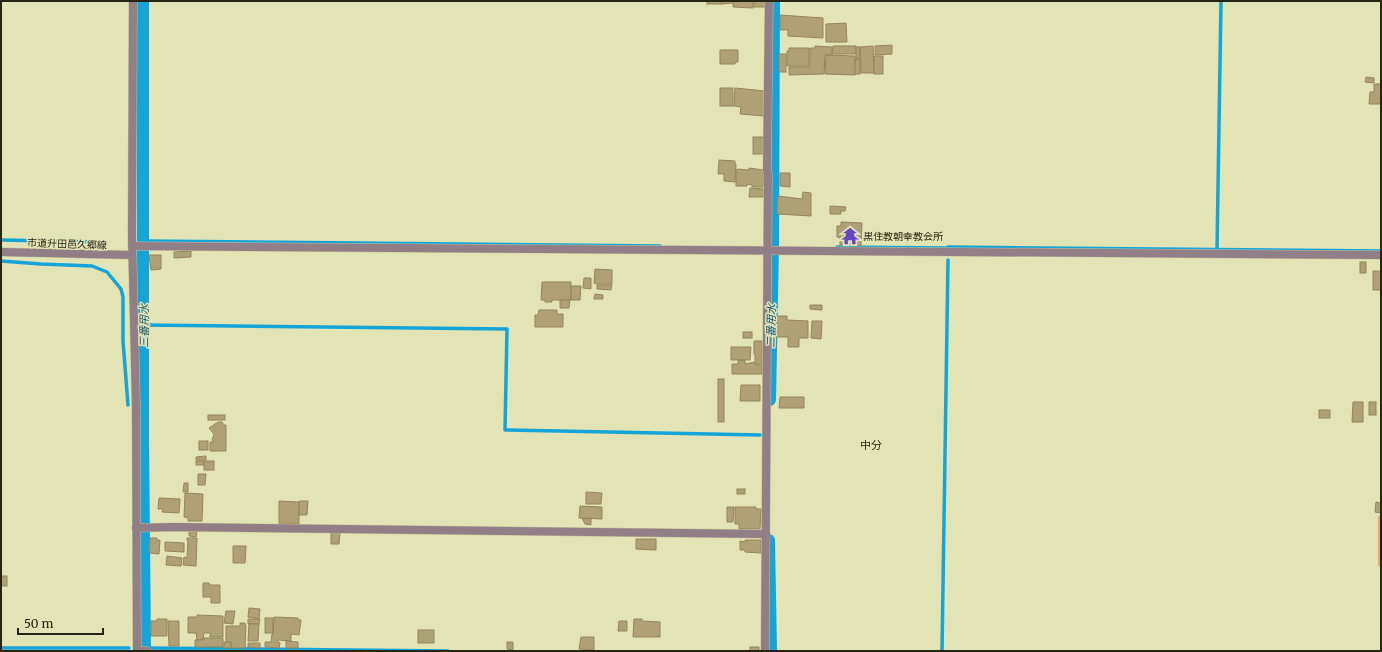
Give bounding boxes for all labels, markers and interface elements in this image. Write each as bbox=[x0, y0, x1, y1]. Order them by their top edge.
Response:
temple icon: 黒住教朝幸教会所 bbox=[840, 226, 860, 246]
place label: 黒住教朝幸教会所 bbox=[863, 230, 943, 243]
street label: 市道升田邑久郷線 bbox=[27, 236, 107, 252]
water label: 三番用水 bbox=[137, 303, 151, 348]
water label: 二番用水 bbox=[764, 303, 778, 348]
district label: 中分 bbox=[860, 438, 882, 452]
scale bar bbox=[18, 610, 103, 636]
text: 50 m bbox=[24, 616, 53, 631]

